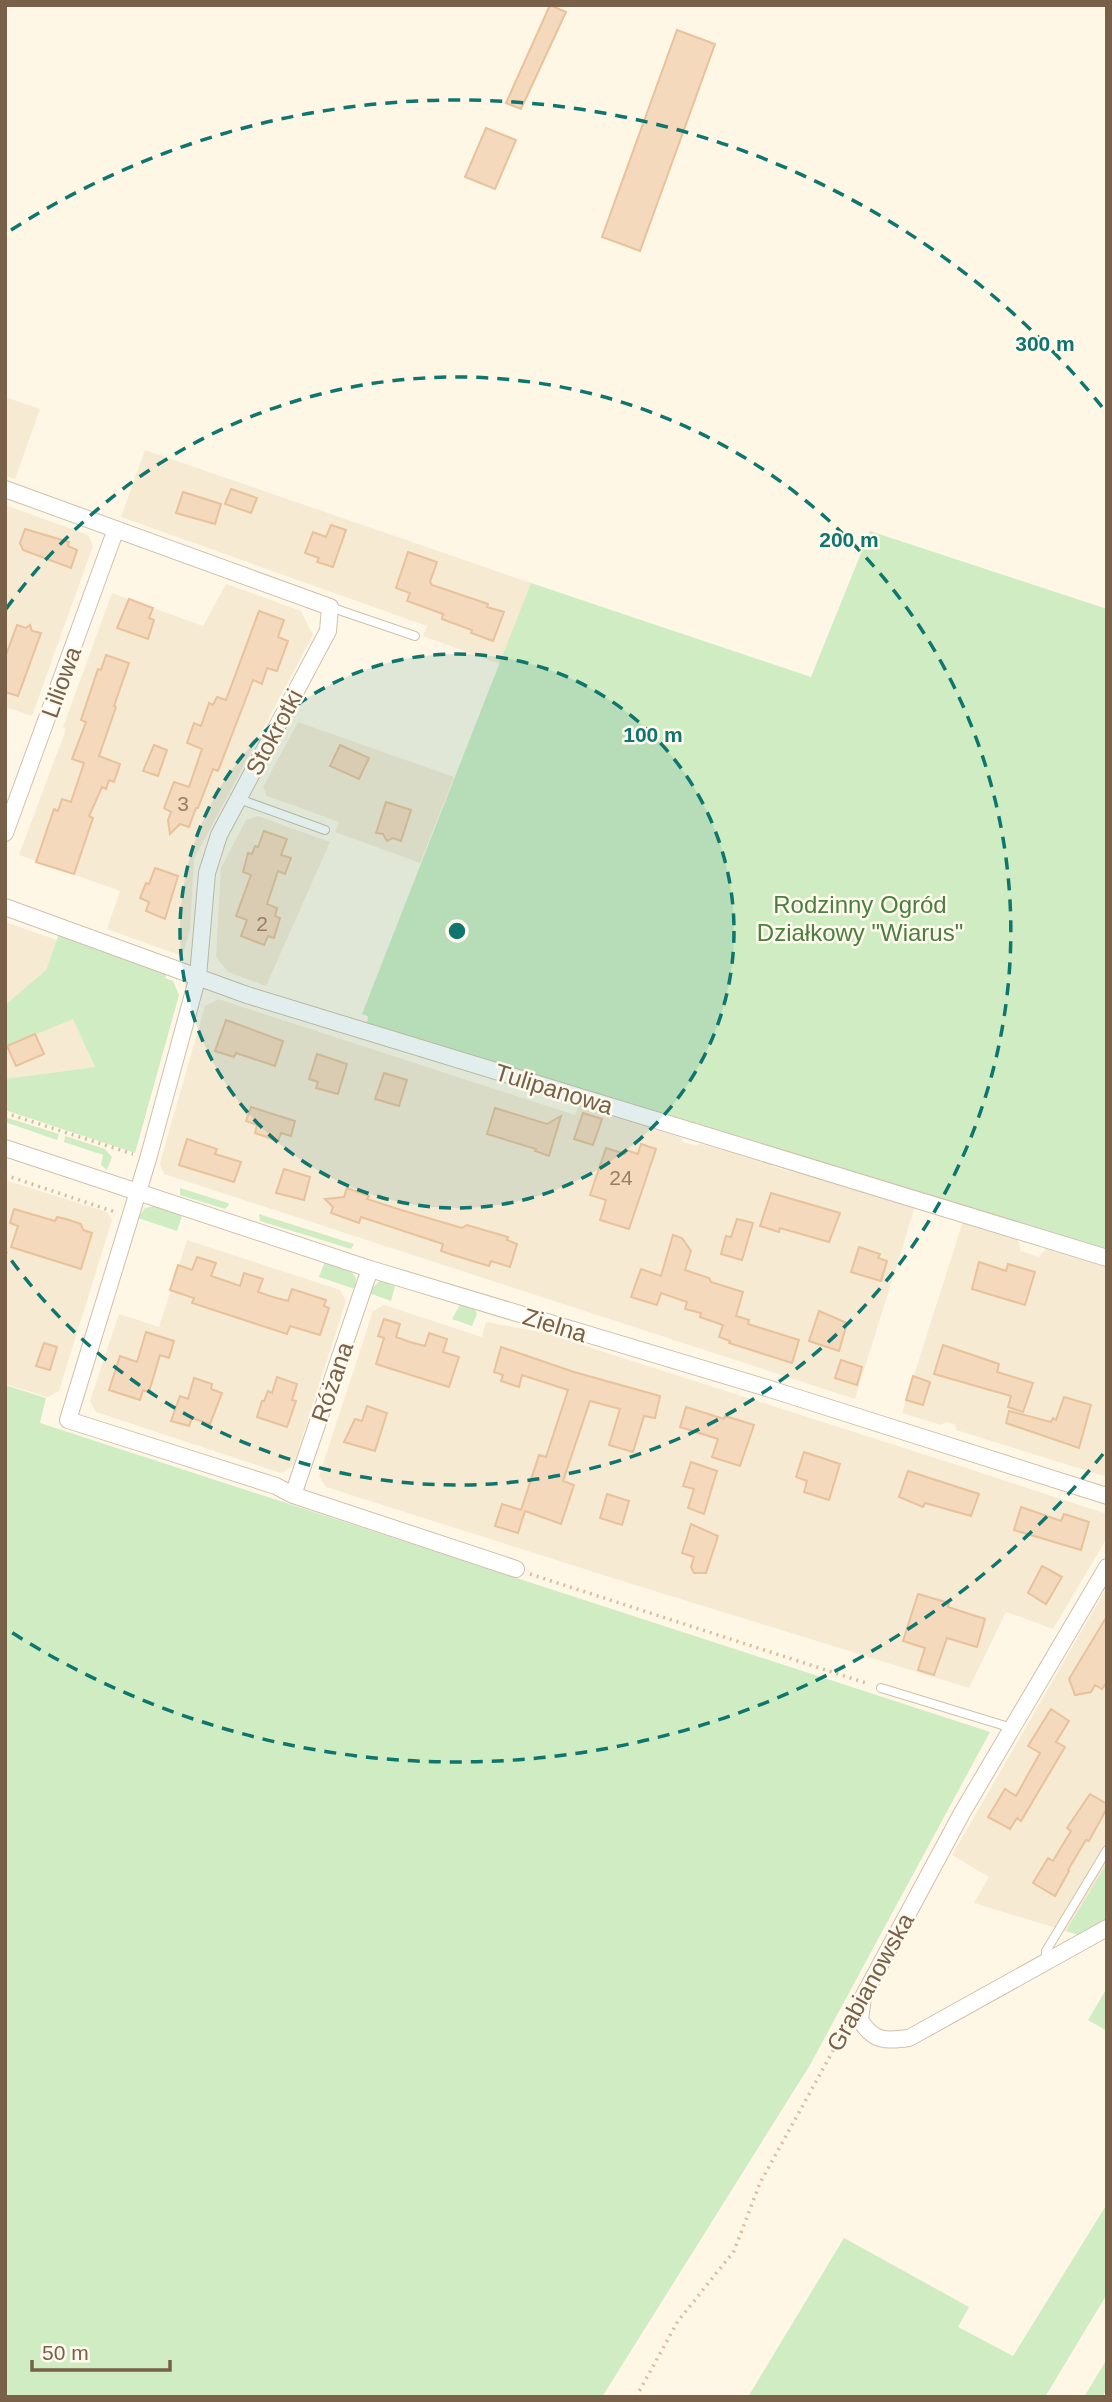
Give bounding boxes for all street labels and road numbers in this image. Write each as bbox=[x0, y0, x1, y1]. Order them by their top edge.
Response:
street label: Liliowa bbox=[36, 642, 86, 721]
street label: Stokrotki bbox=[240, 684, 308, 780]
street label: Tulipanowa bbox=[492, 1058, 617, 1120]
street label: Zielna bbox=[520, 1303, 591, 1348]
street label: Różana bbox=[306, 1338, 358, 1426]
street label: Grabianowska bbox=[821, 1908, 919, 2056]

